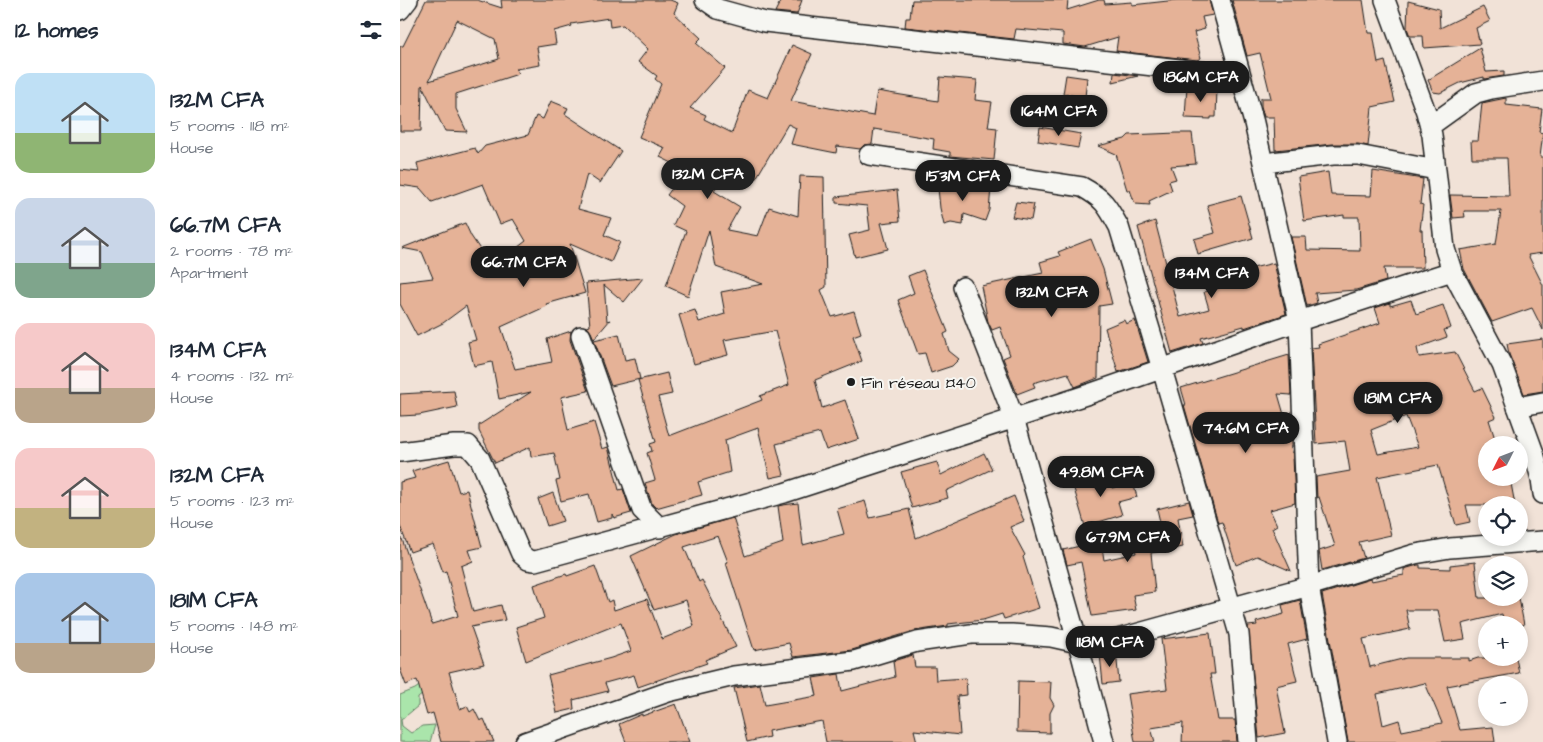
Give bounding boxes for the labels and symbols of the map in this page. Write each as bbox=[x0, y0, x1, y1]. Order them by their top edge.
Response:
pin: 186M CFA bbox=[1149, 61, 1253, 103]
pin: 164M CFA bbox=[1007, 94, 1111, 137]
pin: 132M CFA bbox=[656, 158, 760, 200]
pin: 153M CFA bbox=[911, 160, 1015, 202]
pin: 66.7M CFA bbox=[467, 246, 581, 288]
pin: 134M CFA bbox=[1160, 256, 1264, 299]
pin: 132M CFA bbox=[1000, 276, 1104, 318]
place label: Fin réseau ¤40 bbox=[861, 372, 976, 394]
marker: Fin réseau ¤40 bbox=[845, 376, 857, 388]
pin: 181M CFA bbox=[1346, 382, 1450, 424]
pin: 74.6M CFA bbox=[1189, 412, 1303, 454]
north arrow bbox=[1478, 436, 1528, 486]
pin: 49.8M CFA bbox=[1044, 456, 1158, 498]
pin: 67.9M CFA bbox=[1071, 520, 1185, 563]
pin: 118M CFA bbox=[1058, 626, 1162, 668]

